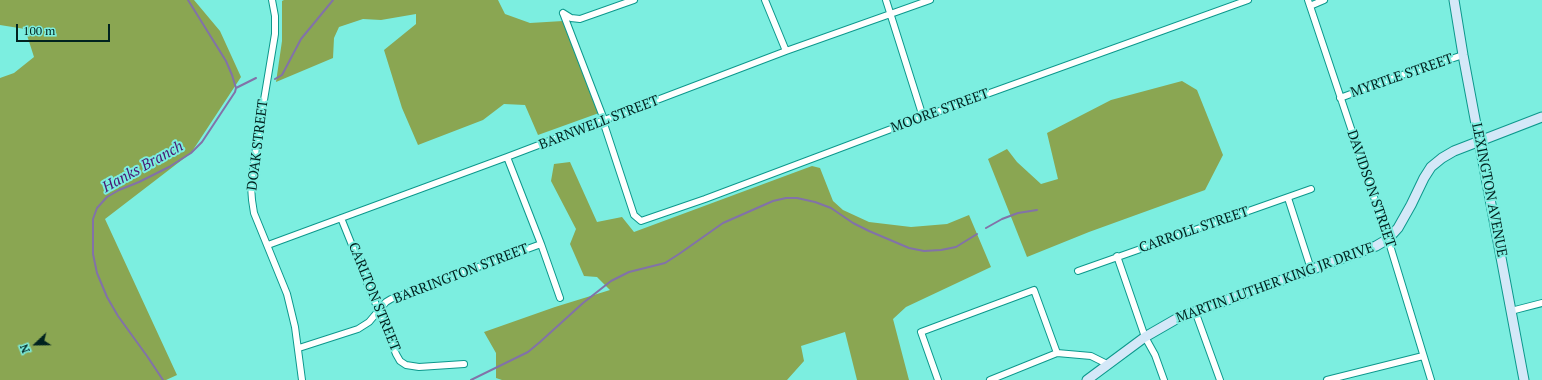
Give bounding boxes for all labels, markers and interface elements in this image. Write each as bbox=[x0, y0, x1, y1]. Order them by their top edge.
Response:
scale bar bbox=[18, 16, 112, 42]
text: 100 m bbox=[23, 23, 55, 38]
street label: MYRTLE STREET bbox=[1349, 51, 1455, 101]
street label: MOORE STREET bbox=[889, 85, 991, 137]
street label: BARNWELL STREET bbox=[537, 92, 661, 154]
street label: DOAK STREET bbox=[244, 99, 272, 191]
street label: LEXINGTON AVENUE bbox=[1468, 122, 1510, 258]
street label: DAVIDSON STREET bbox=[1343, 128, 1399, 250]
water label: Hanks Branch bbox=[99, 137, 187, 197]
street label: CARROLL STREET bbox=[1137, 203, 1251, 257]
street label: MARTIN LUTHER KING JR DRIVE bbox=[1174, 239, 1376, 327]
street label: CARLTON STREET bbox=[345, 240, 403, 354]
street label: BARRINGTON STREET bbox=[391, 240, 531, 308]
north arrow bbox=[16, 324, 56, 364]
text: N bbox=[17, 342, 33, 355]

